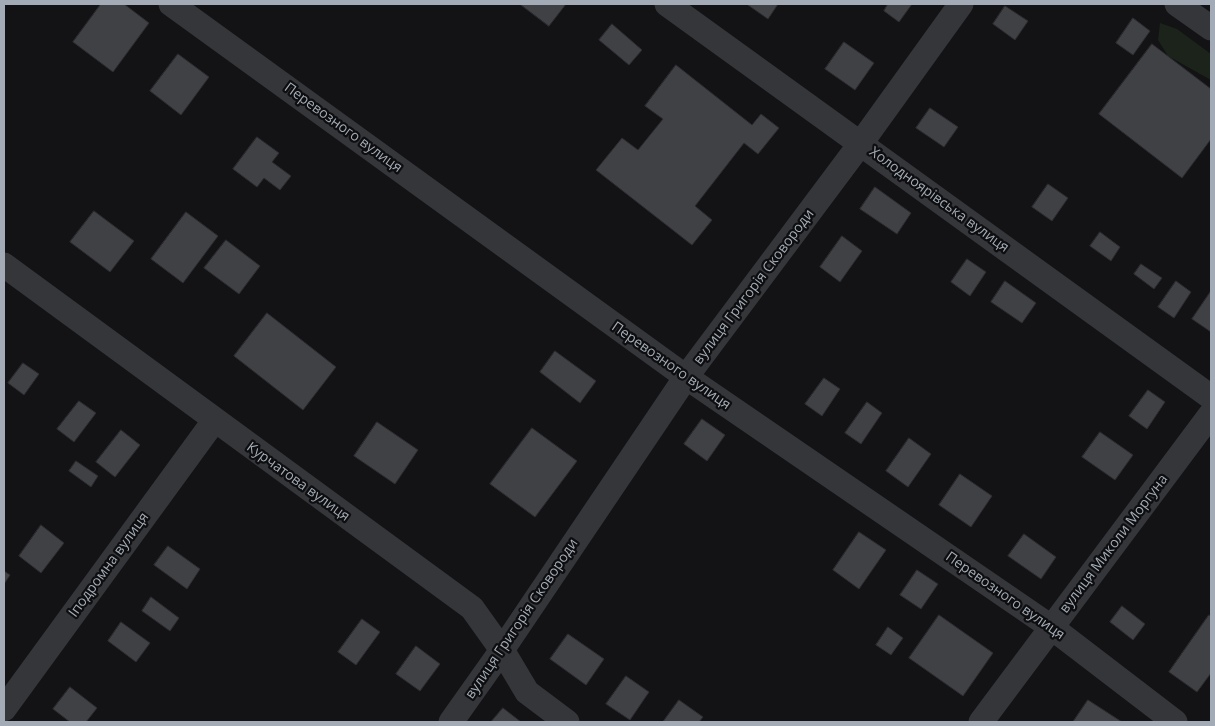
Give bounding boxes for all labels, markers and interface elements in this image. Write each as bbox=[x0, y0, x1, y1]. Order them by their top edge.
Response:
street label: Перевозного вулиця bbox=[281, 80, 405, 176]
street label: Холодноярівська вулиця bbox=[866, 144, 1012, 256]
street label: вулиця Григорія Сковороди bbox=[690, 206, 818, 368]
street label: Перевозного вулиця bbox=[608, 319, 734, 413]
street label: Курчатова вулиця bbox=[243, 439, 353, 525]
street label: вулиця Миколи Моргуна bbox=[1056, 471, 1172, 617]
street label: Іподромна вулиця bbox=[65, 509, 153, 621]
street label: вулиця Григорія Сковороди bbox=[462, 536, 582, 702]
street label: Перевозного вулиця bbox=[942, 549, 1068, 643]

